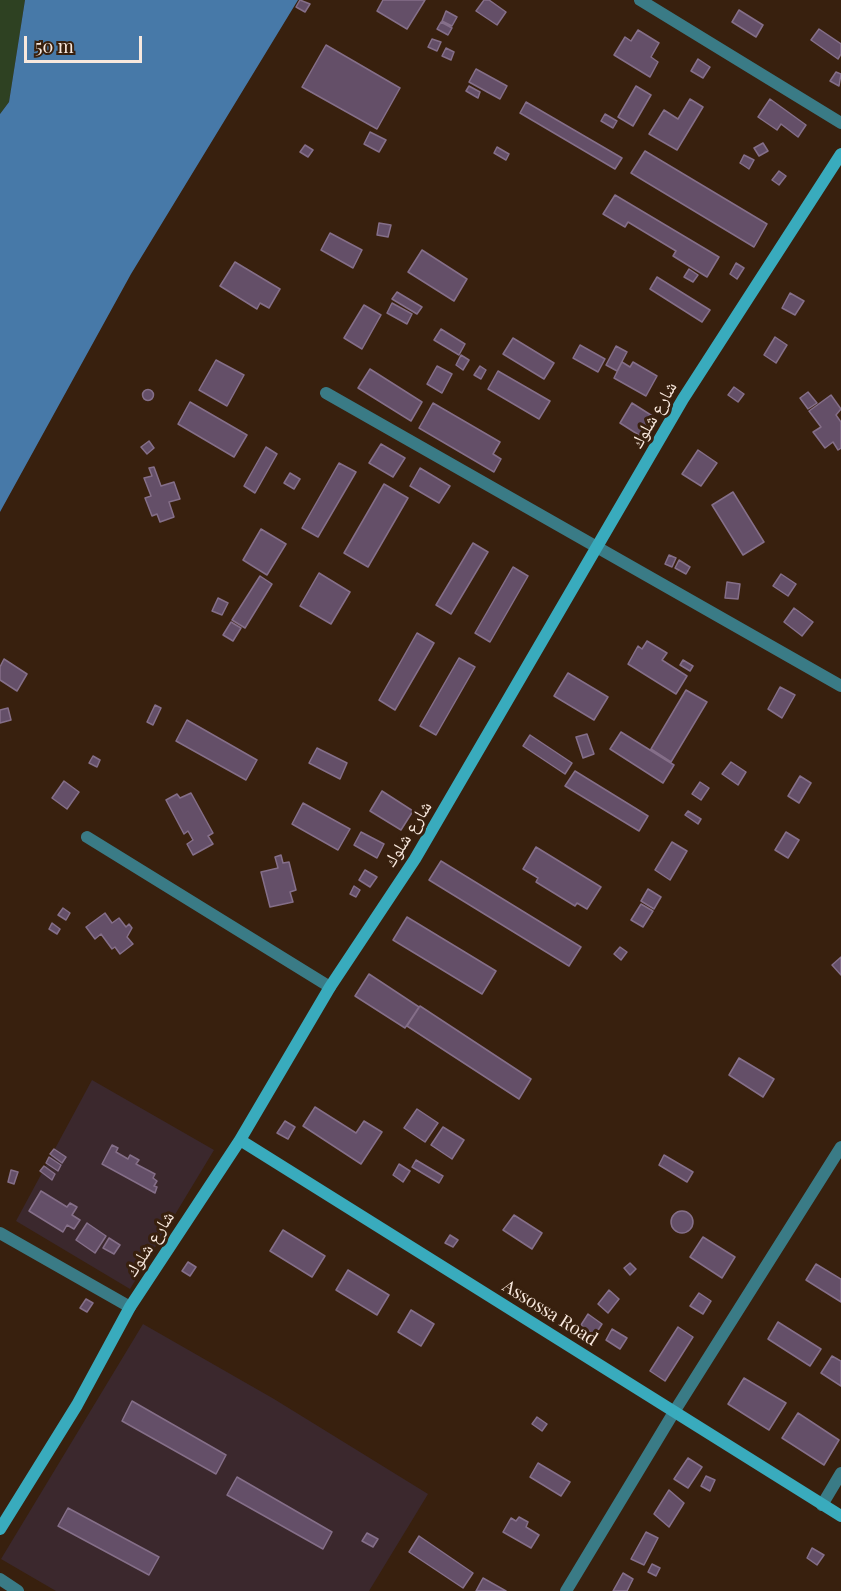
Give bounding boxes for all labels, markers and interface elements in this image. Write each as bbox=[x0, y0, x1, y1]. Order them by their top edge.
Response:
scale bar bbox=[27, 24, 146, 62]
text: 50 m bbox=[35, 34, 74, 58]
street label: شارع شلوك bbox=[626, 378, 682, 452]
street label: شارع شلوك bbox=[379, 797, 437, 871]
street label: شارع شلوك bbox=[121, 1207, 179, 1281]
street label: Assossa Road bbox=[499, 1275, 601, 1351]

